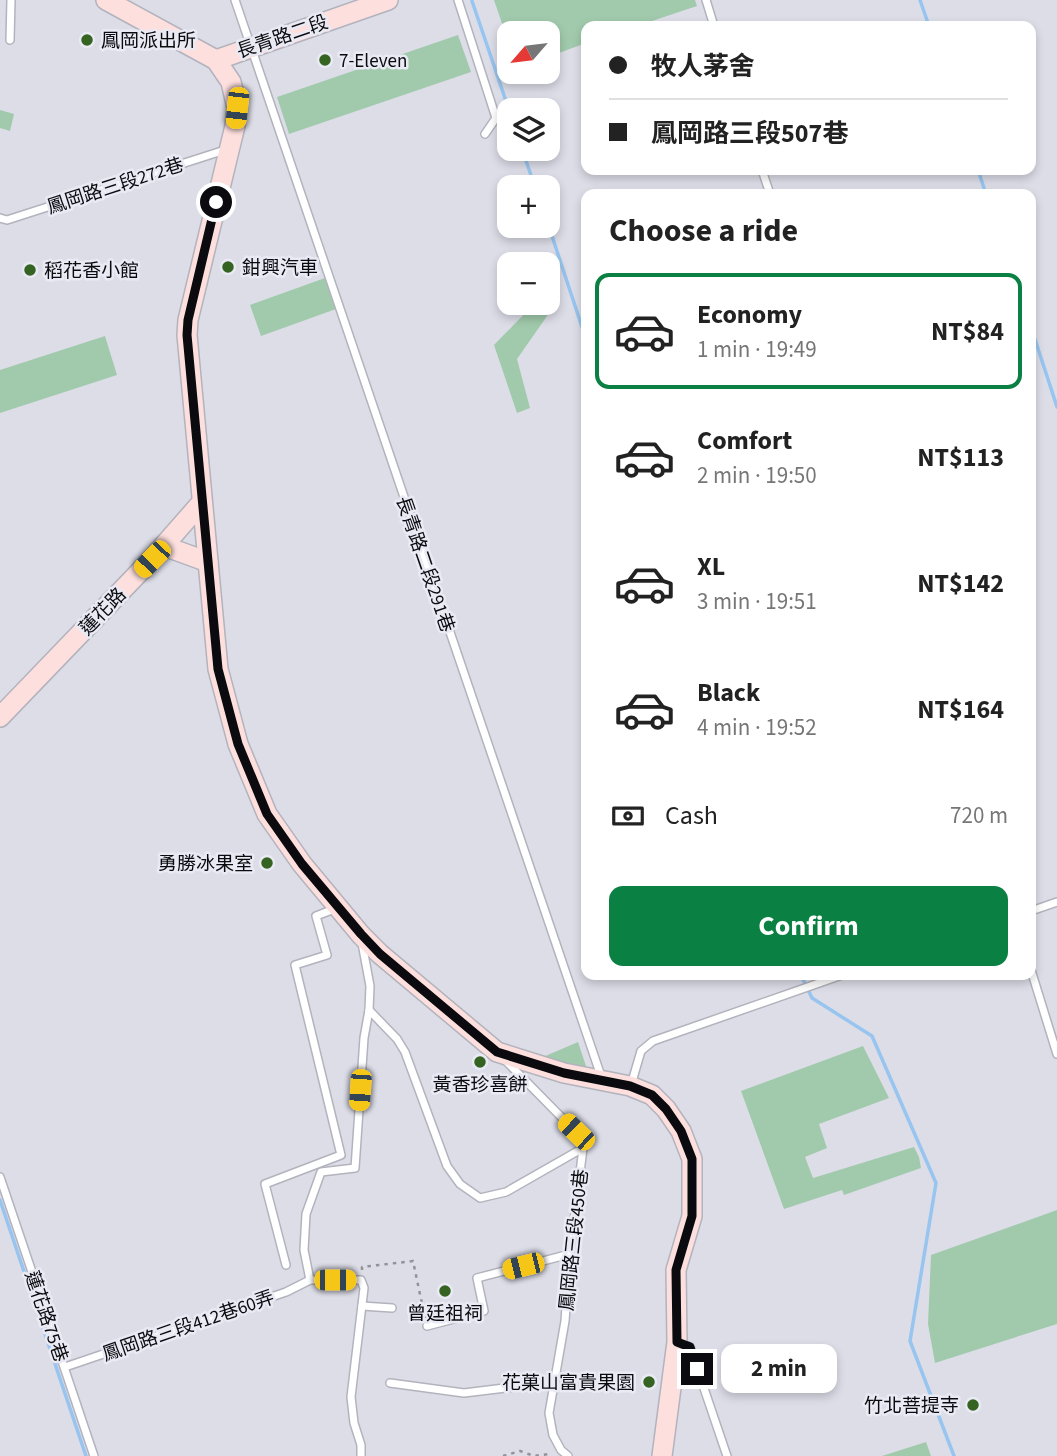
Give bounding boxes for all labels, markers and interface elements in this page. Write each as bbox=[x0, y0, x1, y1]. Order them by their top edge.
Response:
street label: 長青路二段 bbox=[233, 9, 332, 66]
north arrow bbox=[497, 21, 560, 84]
map controls bbox=[497, 21, 560, 315]
place label: 鳳岡派出所 bbox=[101, 28, 196, 55]
marker: 鳳岡派出所 bbox=[79, 32, 95, 48]
place label: 7-Eleven bbox=[339, 48, 407, 75]
text: 牧人茅舍 bbox=[651, 48, 755, 85]
marker: 7-Eleven bbox=[317, 52, 333, 68]
car bbox=[225, 86, 250, 130]
button: layers bbox=[497, 98, 560, 161]
text: 鳳岡路三段507巷 bbox=[651, 115, 848, 152]
street label: 鳳岡路三段272巷 bbox=[44, 152, 187, 221]
button: + bbox=[497, 175, 560, 238]
route start bbox=[200, 186, 232, 218]
text: Choose a ride bbox=[609, 208, 798, 254]
button: − bbox=[497, 252, 560, 315]
place label: 鉗興汽車 bbox=[242, 255, 318, 282]
place label: 稻花香小館 bbox=[44, 258, 139, 285]
marker: 鉗興汽車 bbox=[220, 259, 236, 275]
marker: 稻花香小館 bbox=[22, 262, 38, 278]
text: Economy bbox=[697, 296, 802, 333]
icon: car bbox=[613, 300, 676, 363]
text: NT$84 bbox=[931, 313, 1004, 350]
text: 1 min · 19:49 bbox=[697, 333, 817, 366]
text: Comfort bbox=[697, 422, 792, 459]
icon: car bbox=[613, 426, 676, 489]
text: NT$113 bbox=[917, 439, 1004, 476]
text: 2 min · 19:50 bbox=[697, 459, 817, 492]
street label: 長青路二段291巷 bbox=[389, 493, 461, 636]
car bbox=[130, 537, 175, 581]
text: XL bbox=[697, 548, 725, 585]
icon: car bbox=[613, 552, 676, 615]
text: NT$142 bbox=[917, 565, 1004, 602]
street label: 蓮花路 bbox=[74, 582, 133, 642]
text: 3 min · 19:51 bbox=[697, 585, 817, 618]
text: Black bbox=[697, 674, 760, 711]
icon: car bbox=[613, 678, 676, 741]
text: NT$164 bbox=[917, 691, 1004, 728]
text: 4 min · 19:52 bbox=[697, 711, 817, 744]
icon: cash bbox=[609, 797, 647, 835]
text: Cash bbox=[665, 797, 718, 834]
text: 720 m bbox=[950, 799, 1008, 832]
place label: 勇勝冰果室 bbox=[158, 851, 253, 878]
marker: 勇勝冰果室 bbox=[259, 855, 275, 871]
button: Confirm bbox=[609, 886, 1008, 966]
marker: 黃香珍喜餅 bbox=[472, 1054, 488, 1070]
car bbox=[349, 1068, 372, 1112]
place label: 黃香珍喜餅 bbox=[432, 1072, 528, 1099]
car bbox=[554, 1110, 599, 1154]
street label: 鳳岡路三段450巷 bbox=[554, 1168, 595, 1312]
car bbox=[501, 1251, 546, 1281]
street label: 蓮花路75巷 bbox=[17, 1267, 74, 1366]
car bbox=[315, 1270, 357, 1291]
marker: 曾廷祖祠 bbox=[437, 1283, 453, 1299]
street label: 鳳岡路三段412巷60弄 bbox=[99, 1284, 278, 1369]
place label: 曾廷祖祠 bbox=[407, 1301, 483, 1328]
callout: 2 min bbox=[722, 1344, 837, 1394]
text: 2 min bbox=[751, 1352, 807, 1385]
route end bbox=[681, 1353, 713, 1385]
place label: 花菓山富貴果園 bbox=[502, 1370, 635, 1397]
marker: 花菓山富貴果園 bbox=[641, 1374, 657, 1390]
place label: 竹北菩提寺 bbox=[864, 1393, 959, 1420]
marker: 竹北菩提寺 bbox=[965, 1397, 981, 1413]

